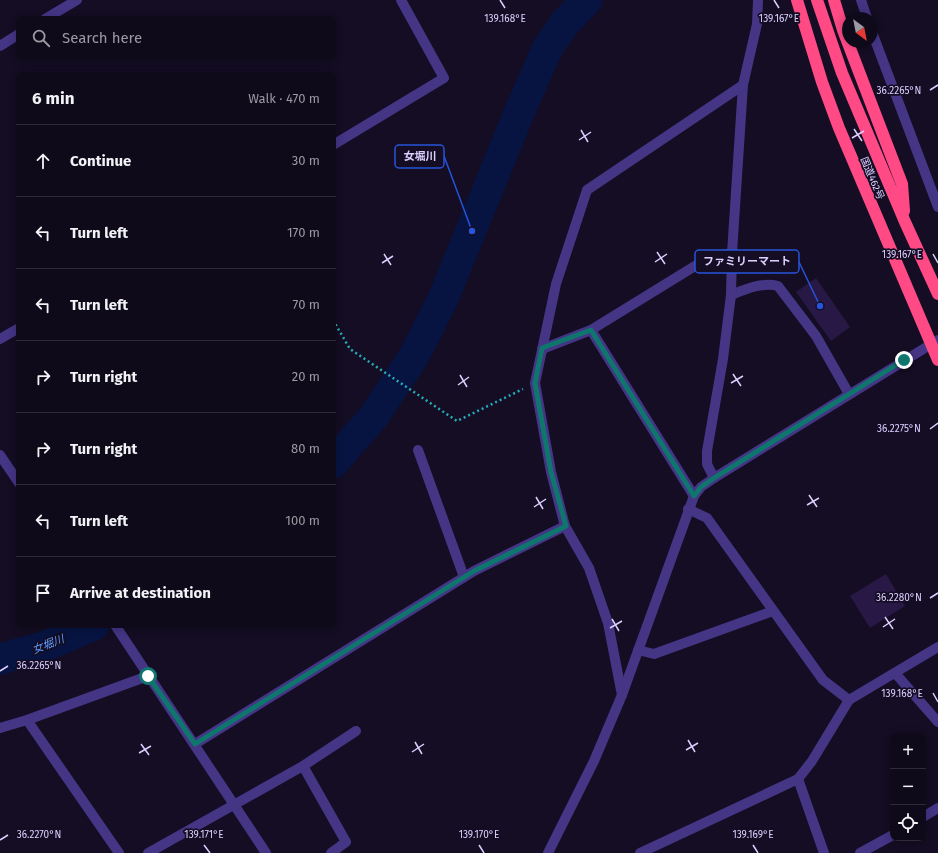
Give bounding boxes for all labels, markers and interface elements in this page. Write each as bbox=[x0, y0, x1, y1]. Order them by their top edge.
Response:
north arrow bbox=[842, 12, 878, 48]
text: 139.168°E bbox=[484, 13, 526, 25]
text: 139.167°E bbox=[759, 13, 799, 25]
search box bbox=[16, 16, 336, 60]
icon: search bbox=[30, 27, 52, 49]
text: Search here bbox=[62, 29, 142, 47]
text: 36.2265°N bbox=[877, 85, 921, 97]
text: 6 min bbox=[32, 88, 75, 109]
text: Walk · 470 m bbox=[248, 91, 320, 106]
callout: 女堀川 bbox=[395, 145, 444, 168]
icon: ahead bbox=[32, 150, 54, 172]
text: 女堀川 bbox=[404, 150, 437, 163]
text: Continue bbox=[70, 152, 131, 170]
text: 30 m bbox=[292, 153, 320, 168]
street label: 国道462号 bbox=[858, 155, 886, 202]
icon: left bbox=[32, 222, 54, 244]
text: Turn left bbox=[70, 224, 128, 242]
text: 170 m bbox=[287, 225, 320, 240]
text: 139.167°E bbox=[882, 249, 922, 261]
callout: ファミリーマート bbox=[695, 250, 799, 273]
text: ファミリーマート bbox=[703, 255, 791, 268]
icon: left bbox=[32, 294, 54, 316]
text: Turn left bbox=[70, 296, 128, 314]
text: 70 m bbox=[293, 297, 320, 312]
route end bbox=[895, 351, 913, 369]
icon: right bbox=[32, 366, 54, 388]
text: Turn right bbox=[70, 368, 137, 386]
text: 20 m bbox=[292, 369, 320, 384]
text: 36.2275°N bbox=[877, 423, 921, 435]
icon: right bbox=[32, 438, 54, 460]
text: Turn right bbox=[70, 440, 137, 458]
text: 80 m bbox=[291, 441, 320, 456]
icon: left bbox=[32, 510, 54, 532]
text: Turn left bbox=[70, 512, 128, 530]
text: 100 m bbox=[285, 513, 320, 528]
icon: arrive bbox=[32, 582, 54, 604]
text: Arrive at destination bbox=[70, 584, 211, 602]
text: 36.2280°N bbox=[876, 592, 922, 604]
water label: 女堀川 bbox=[30, 632, 67, 656]
text: 36.2265°N bbox=[17, 660, 61, 672]
route start bbox=[139, 667, 157, 685]
text: 139.168°E bbox=[881, 688, 923, 700]
map controls bbox=[890, 733, 926, 841]
button: + bbox=[890, 733, 926, 769]
button: − bbox=[890, 769, 926, 805]
button: locate bbox=[890, 805, 926, 841]
text: 36.2270°N bbox=[17, 829, 61, 841]
text: 139.171°E bbox=[184, 829, 224, 841]
text: 139.170°E bbox=[459, 829, 499, 841]
text: 139.169°E bbox=[732, 829, 774, 841]

